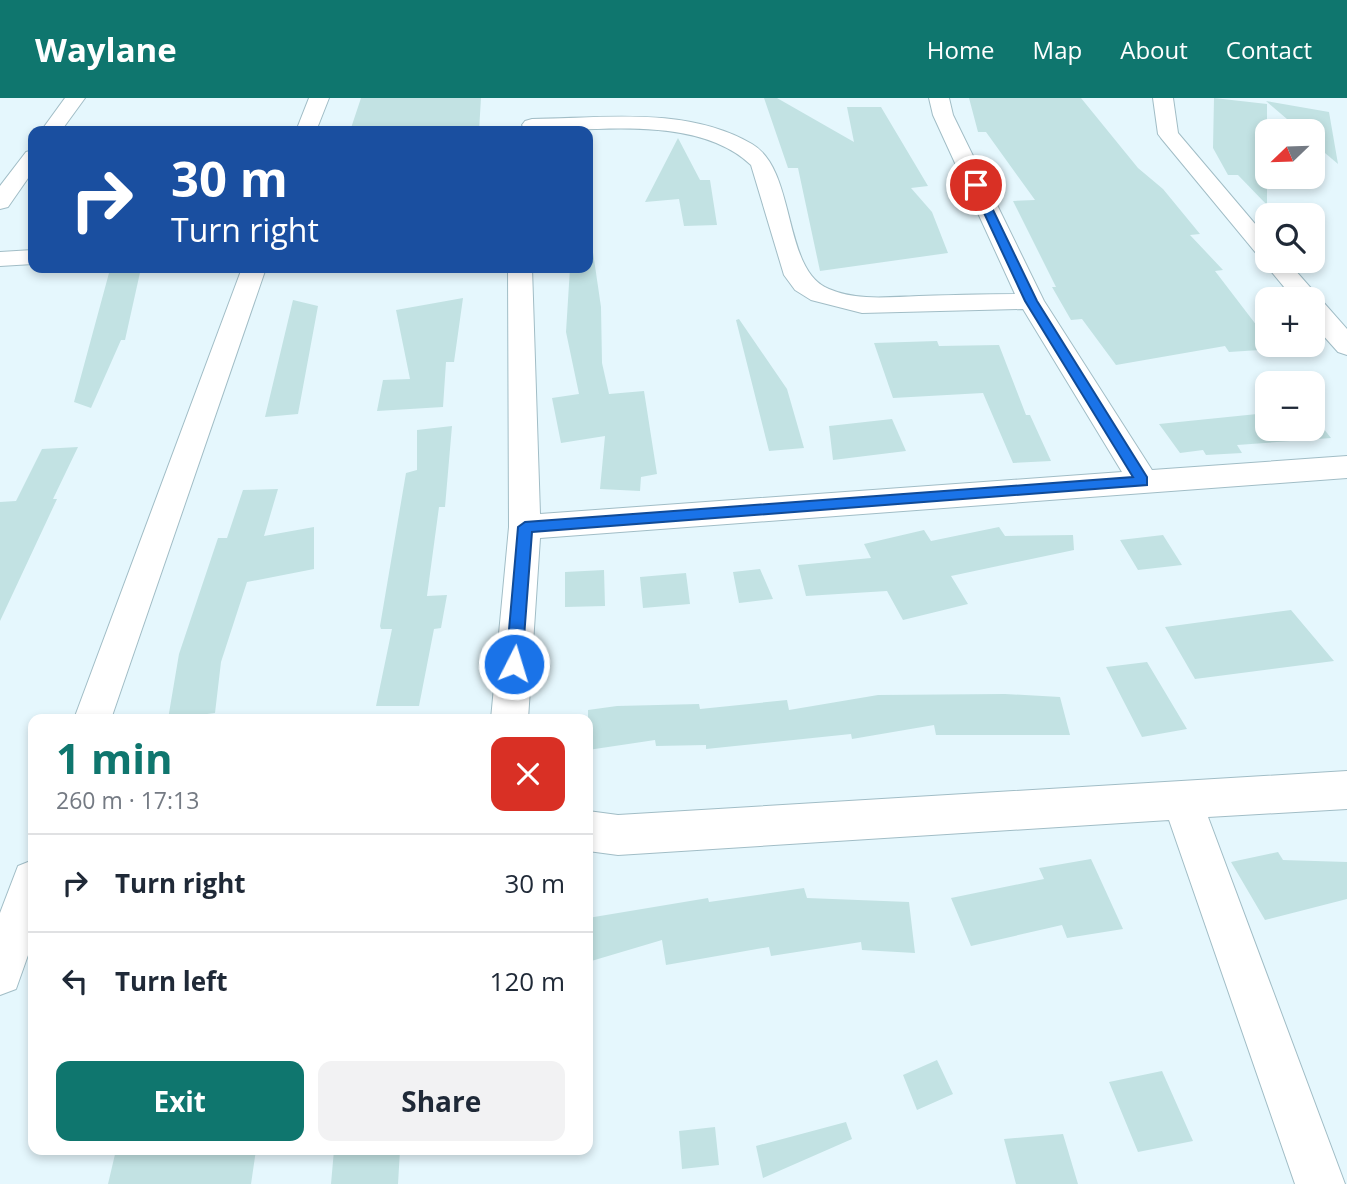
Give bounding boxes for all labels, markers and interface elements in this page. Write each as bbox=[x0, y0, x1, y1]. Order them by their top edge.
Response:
text: Waylane bbox=[35, 27, 177, 72]
text: Home bbox=[927, 33, 995, 66]
text: Map bbox=[1033, 33, 1082, 66]
text: About bbox=[1120, 33, 1188, 66]
text: Contact bbox=[1226, 33, 1312, 66]
north arrow bbox=[1255, 119, 1325, 189]
map controls bbox=[1255, 119, 1325, 441]
text: 30 m bbox=[171, 145, 288, 211]
icon: right bbox=[56, 154, 147, 245]
pin bbox=[946, 155, 1006, 215]
icon: arrive bbox=[957, 166, 995, 204]
button: search bbox=[1255, 203, 1325, 273]
text: Turn right bbox=[171, 208, 319, 251]
button: + bbox=[1255, 287, 1325, 357]
button: − bbox=[1255, 371, 1325, 441]
position arrow bbox=[477, 627, 551, 701]
text: 1 min bbox=[56, 729, 173, 786]
button: close bbox=[491, 737, 565, 811]
text: 260 m · 17:13 bbox=[56, 784, 199, 816]
icon: right bbox=[56, 864, 94, 902]
text: Turn right bbox=[115, 865, 246, 901]
text: 30 m bbox=[504, 865, 565, 901]
icon: left bbox=[56, 962, 94, 1000]
text: Turn left bbox=[115, 963, 227, 999]
text: 120 m bbox=[490, 963, 565, 999]
button: Exit bbox=[56, 1061, 304, 1141]
button: Share bbox=[318, 1061, 565, 1141]

